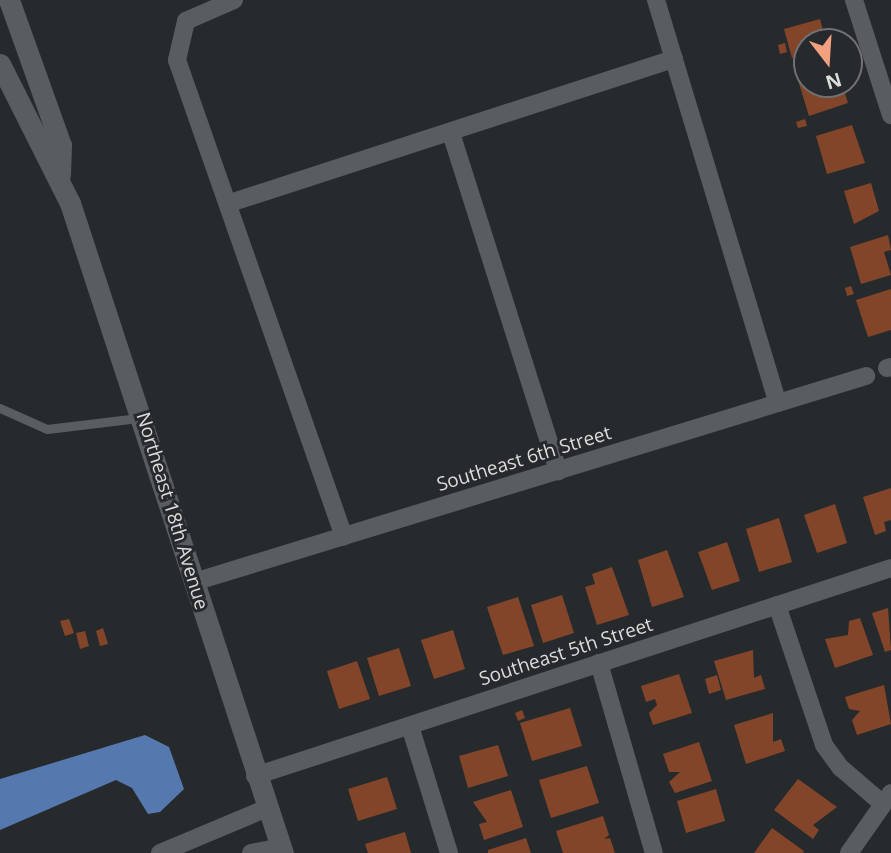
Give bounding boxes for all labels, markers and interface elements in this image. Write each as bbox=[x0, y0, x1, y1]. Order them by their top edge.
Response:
north arrow bbox=[793, 28, 863, 98]
text: N bbox=[822, 66, 845, 96]
street label: Northeast 18th Avenue bbox=[131, 410, 213, 612]
street label: Southeast 6th Street bbox=[434, 422, 614, 496]
street label: Southeast 5th Street bbox=[476, 613, 656, 691]

